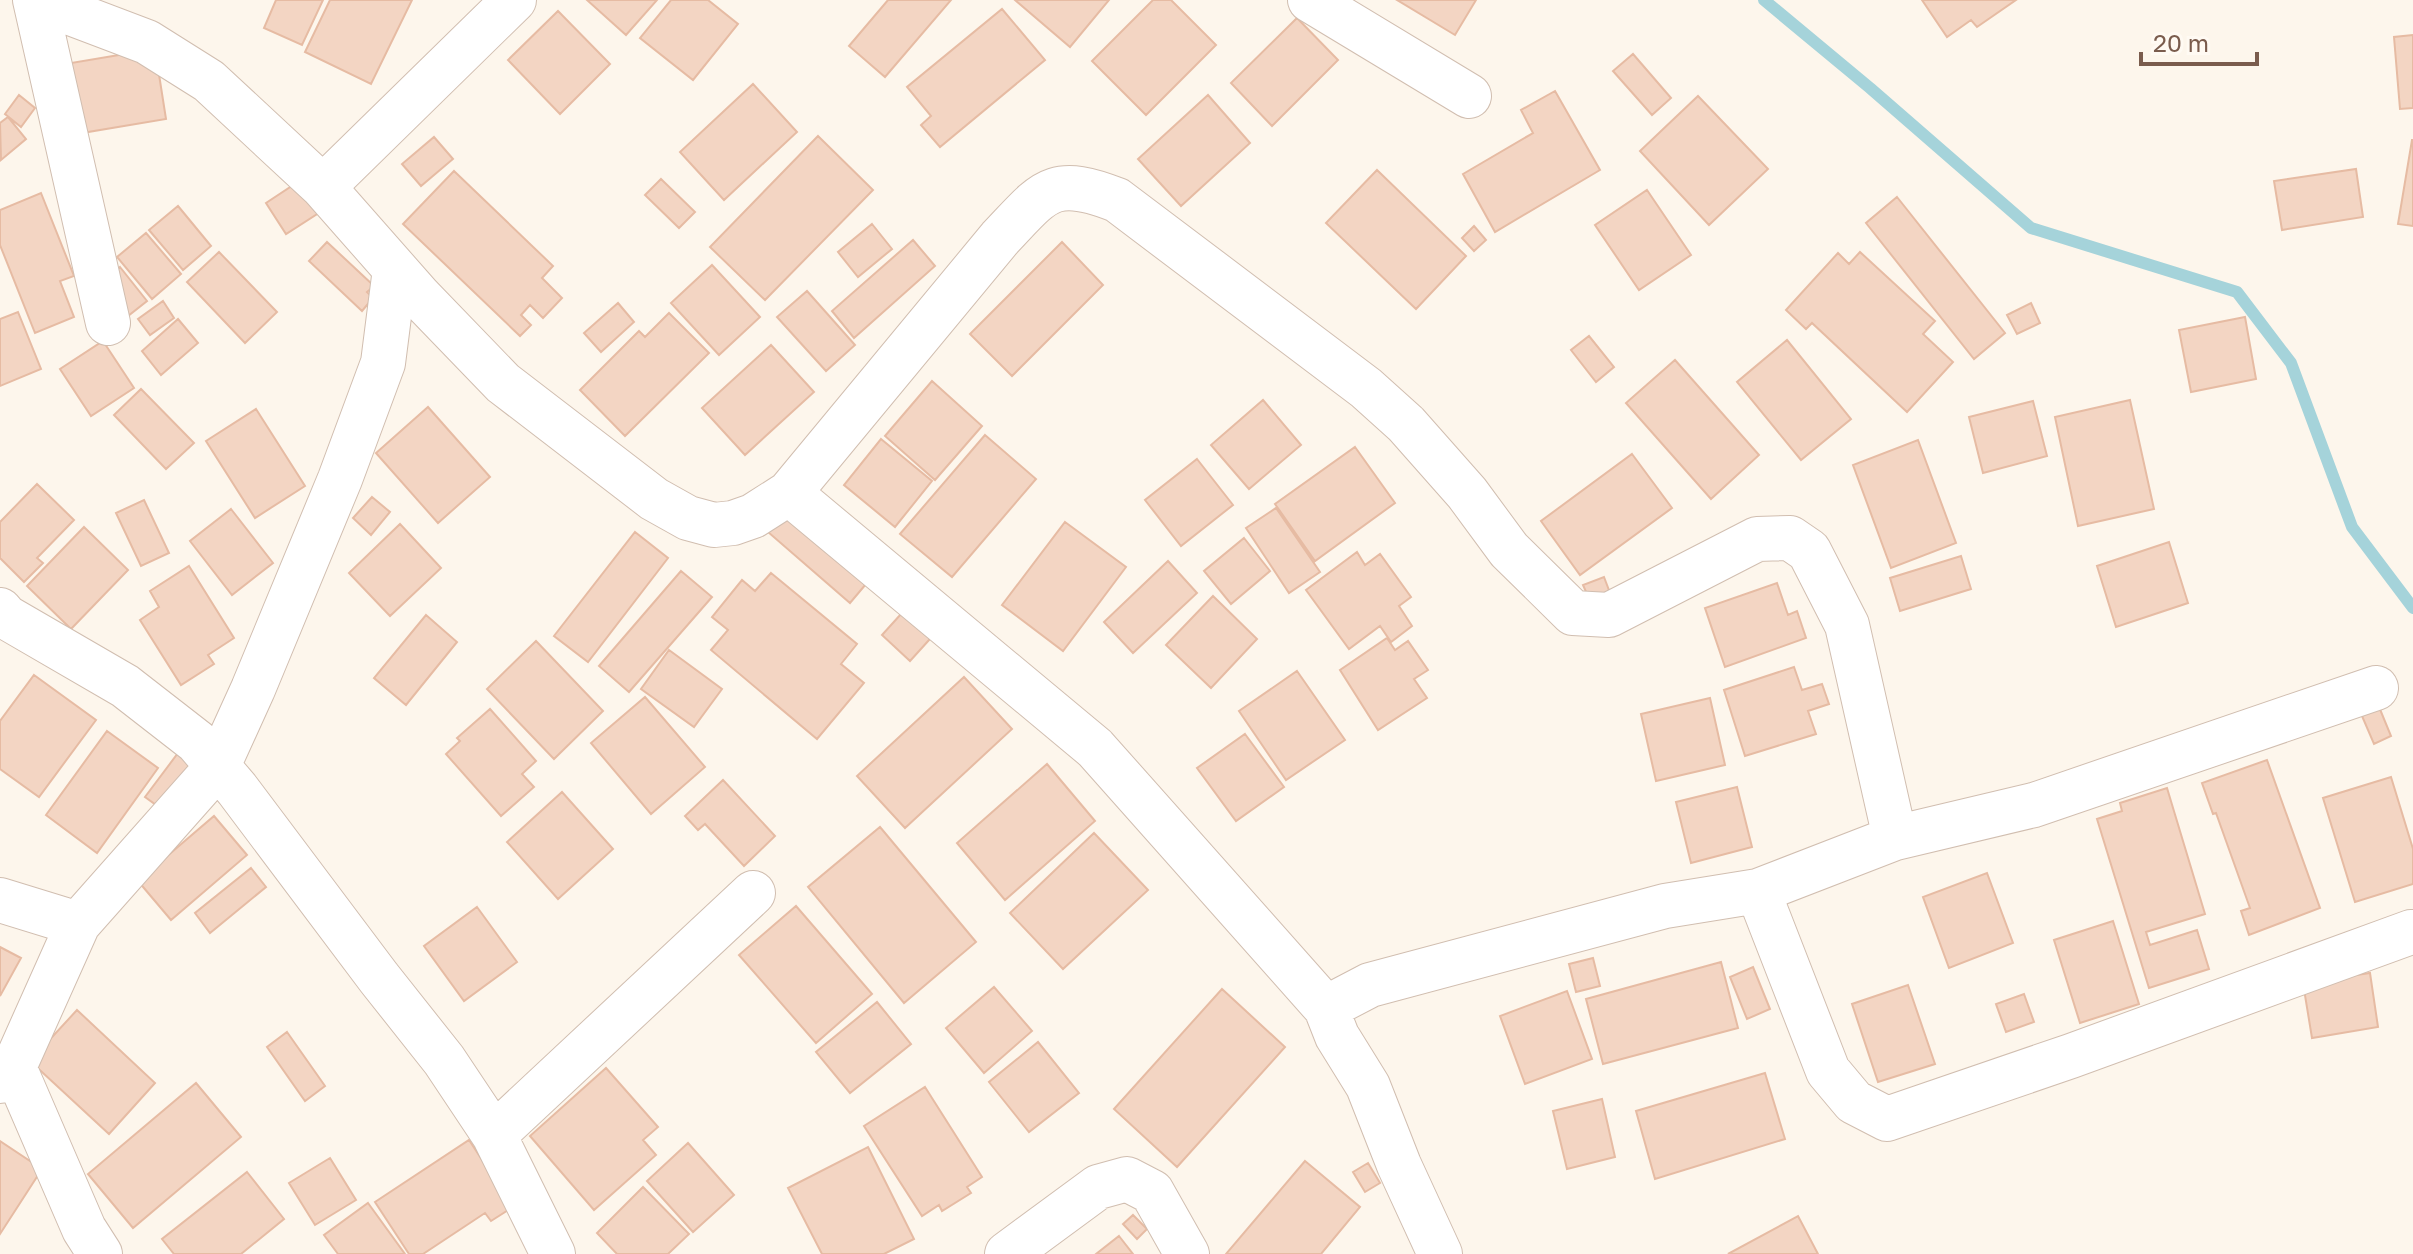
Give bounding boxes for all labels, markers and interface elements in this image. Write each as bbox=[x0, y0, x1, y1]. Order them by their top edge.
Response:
scale bar bbox=[2141, 16, 2257, 66]
text: 20 m bbox=[2153, 28, 2209, 57]

